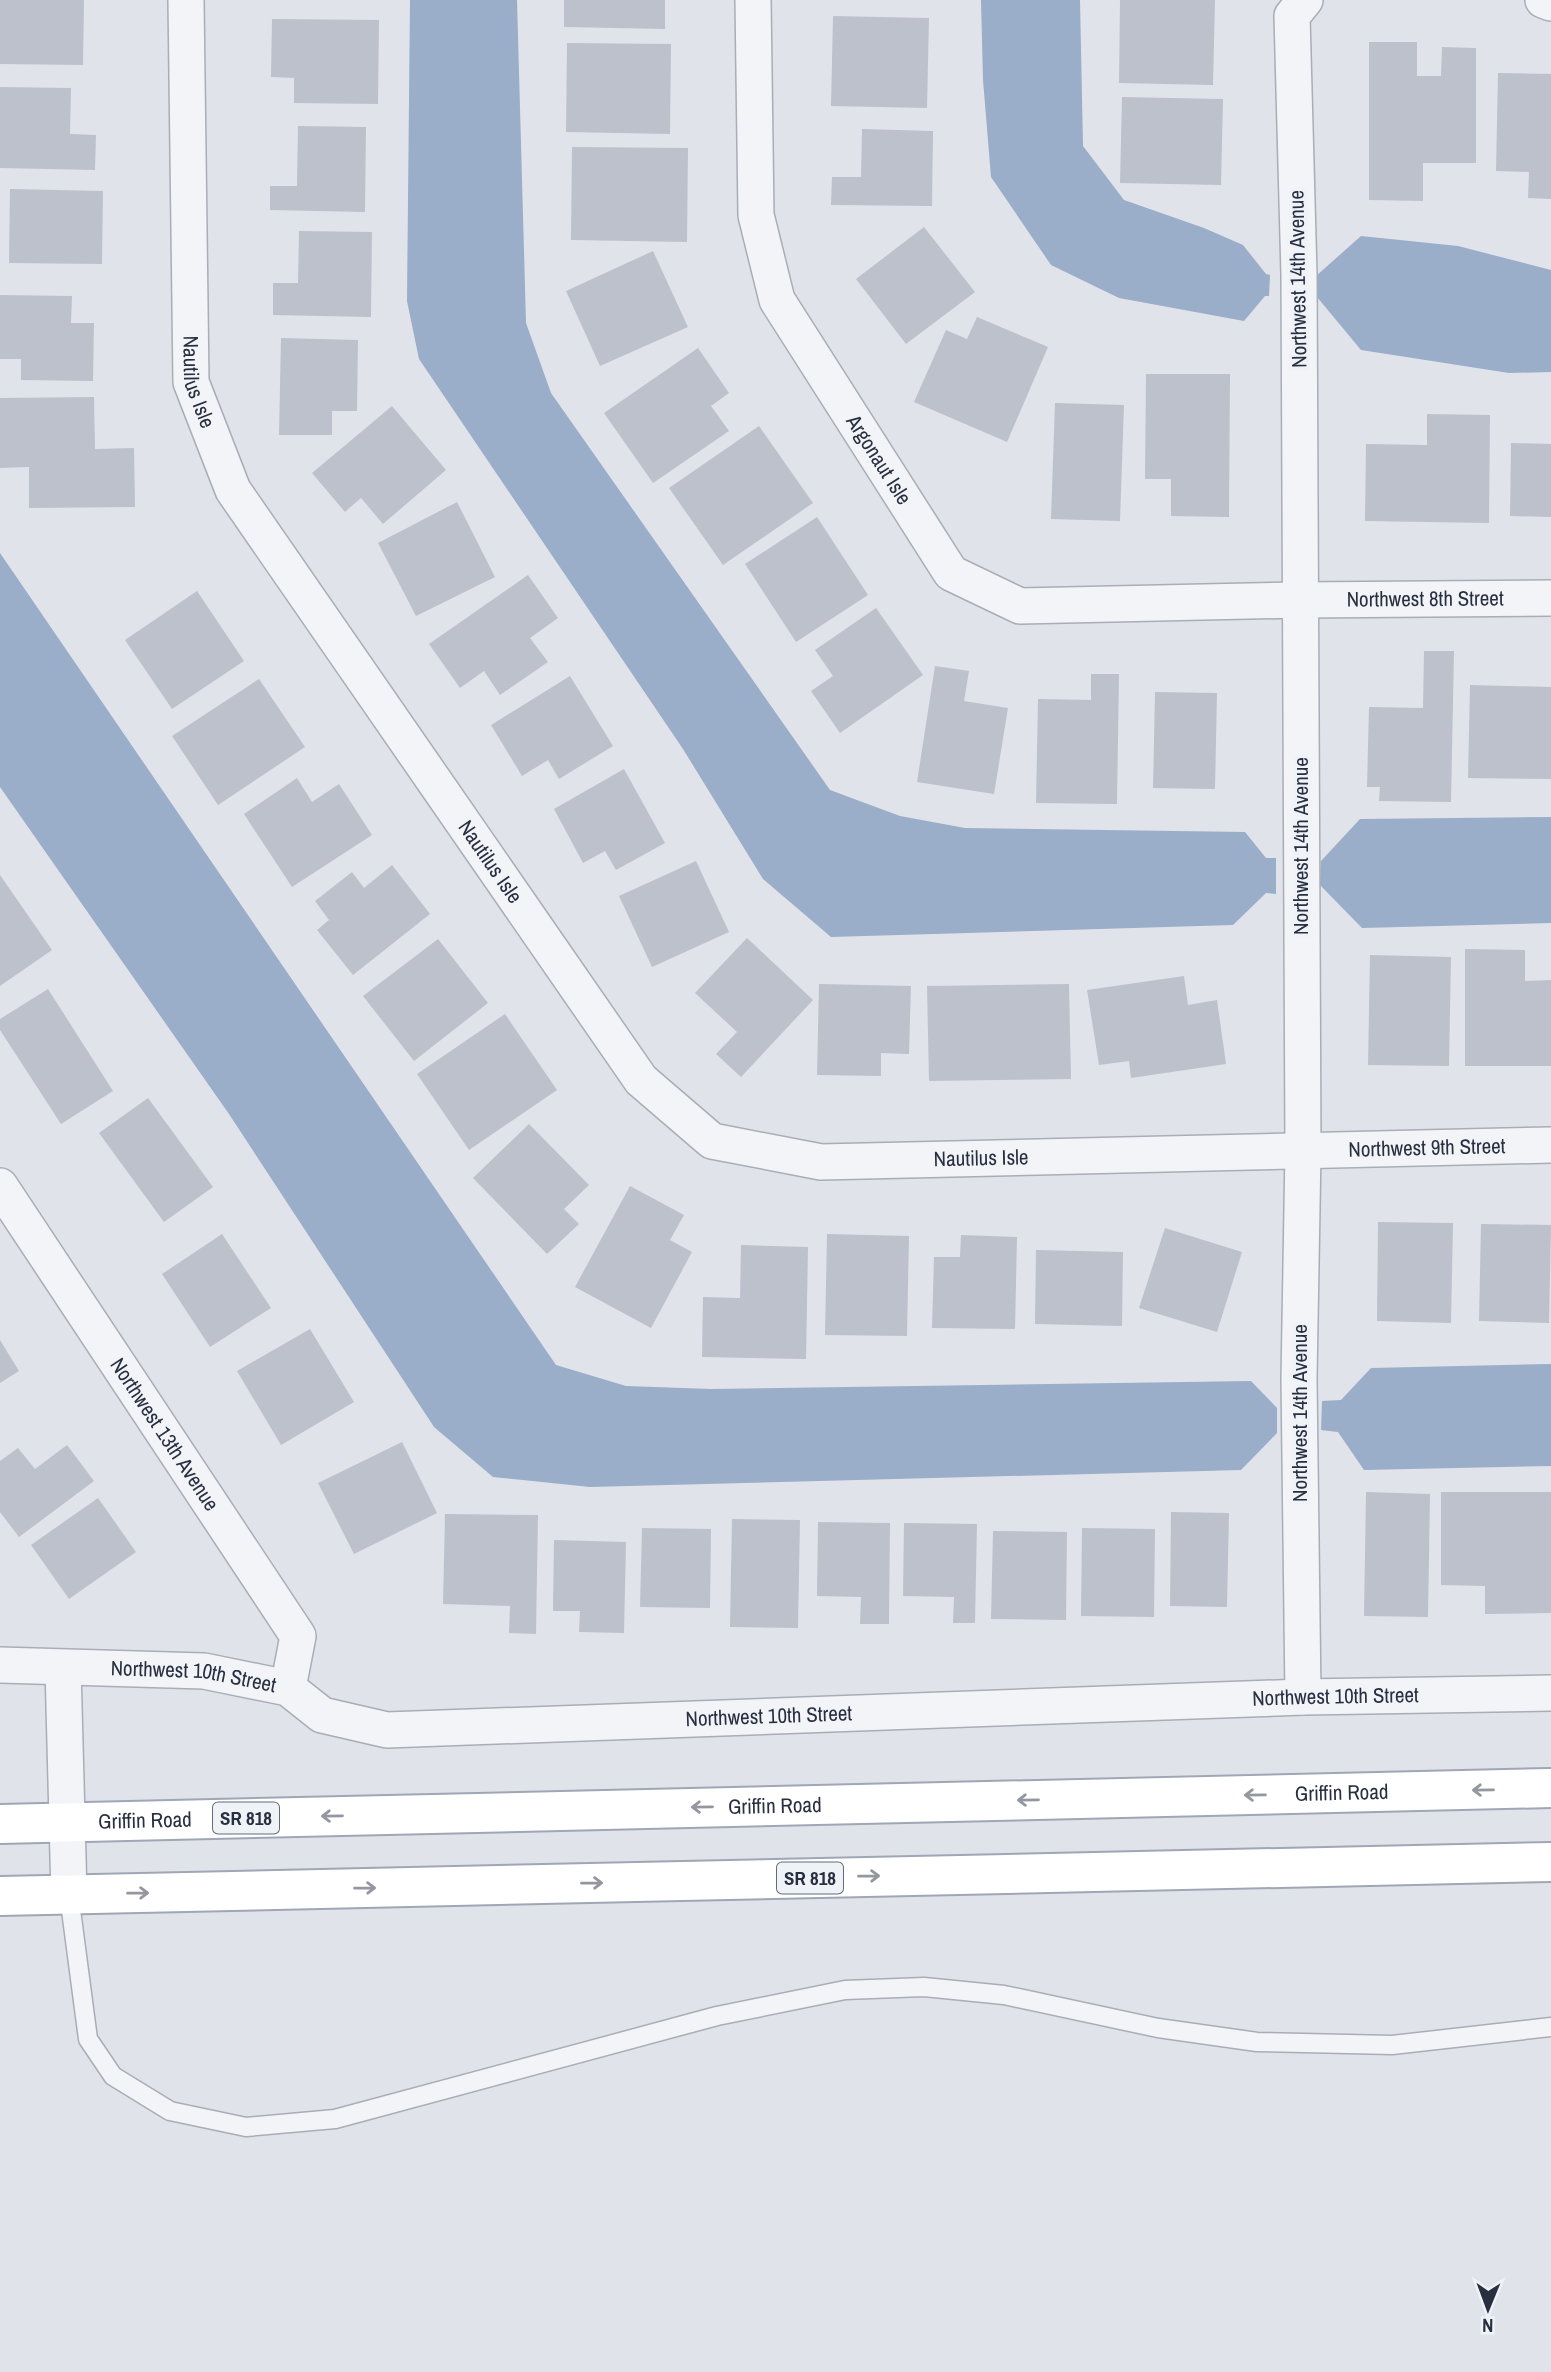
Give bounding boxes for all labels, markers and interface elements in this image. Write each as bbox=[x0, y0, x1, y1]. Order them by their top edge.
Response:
street label: Northwest 14th Avenue bbox=[1281, 190, 1314, 368]
street label: Nautilus Isle bbox=[176, 335, 223, 432]
street label: Argonaut Isle bbox=[839, 408, 919, 510]
street label: Northwest 8th Street bbox=[1346, 583, 1504, 614]
street label: Northwest 14th Avenue bbox=[1286, 757, 1315, 935]
street label: Nautilus Isle bbox=[452, 814, 529, 909]
street label: Northwest 9th Street bbox=[1348, 1131, 1506, 1164]
street label: Nautilus Isle bbox=[933, 1142, 1029, 1173]
street label: Northwest 14th Avenue bbox=[1285, 1324, 1314, 1502]
street label: Northwest 13th Avenue bbox=[104, 1352, 226, 1516]
street label: Northwest 10th Street bbox=[110, 1653, 279, 1699]
street label: Northwest 10th Street bbox=[1252, 1680, 1419, 1713]
street label: Northwest 10th Street bbox=[685, 1698, 853, 1733]
street label: Griffin Road bbox=[1295, 1777, 1389, 1808]
one-way arrow bbox=[1472, 1783, 1495, 1797]
one-way arrow bbox=[1244, 1788, 1267, 1802]
street label: Griffin Road bbox=[728, 1790, 822, 1821]
one-way arrow bbox=[1017, 1793, 1040, 1807]
one-way arrow bbox=[691, 1801, 714, 1814]
road number: SR 818 bbox=[213, 1802, 279, 1834]
street label: Griffin Road bbox=[98, 1805, 192, 1836]
one-way arrow bbox=[321, 1809, 344, 1823]
road number: SR 818 bbox=[777, 1862, 843, 1894]
one-way arrow bbox=[857, 1870, 880, 1883]
one-way arrow bbox=[581, 1876, 604, 1890]
one-way arrow bbox=[353, 1881, 376, 1895]
one-way arrow bbox=[126, 1886, 149, 1900]
north arrow bbox=[1453, 2274, 1523, 2344]
text: N bbox=[1482, 2313, 1494, 2339]

